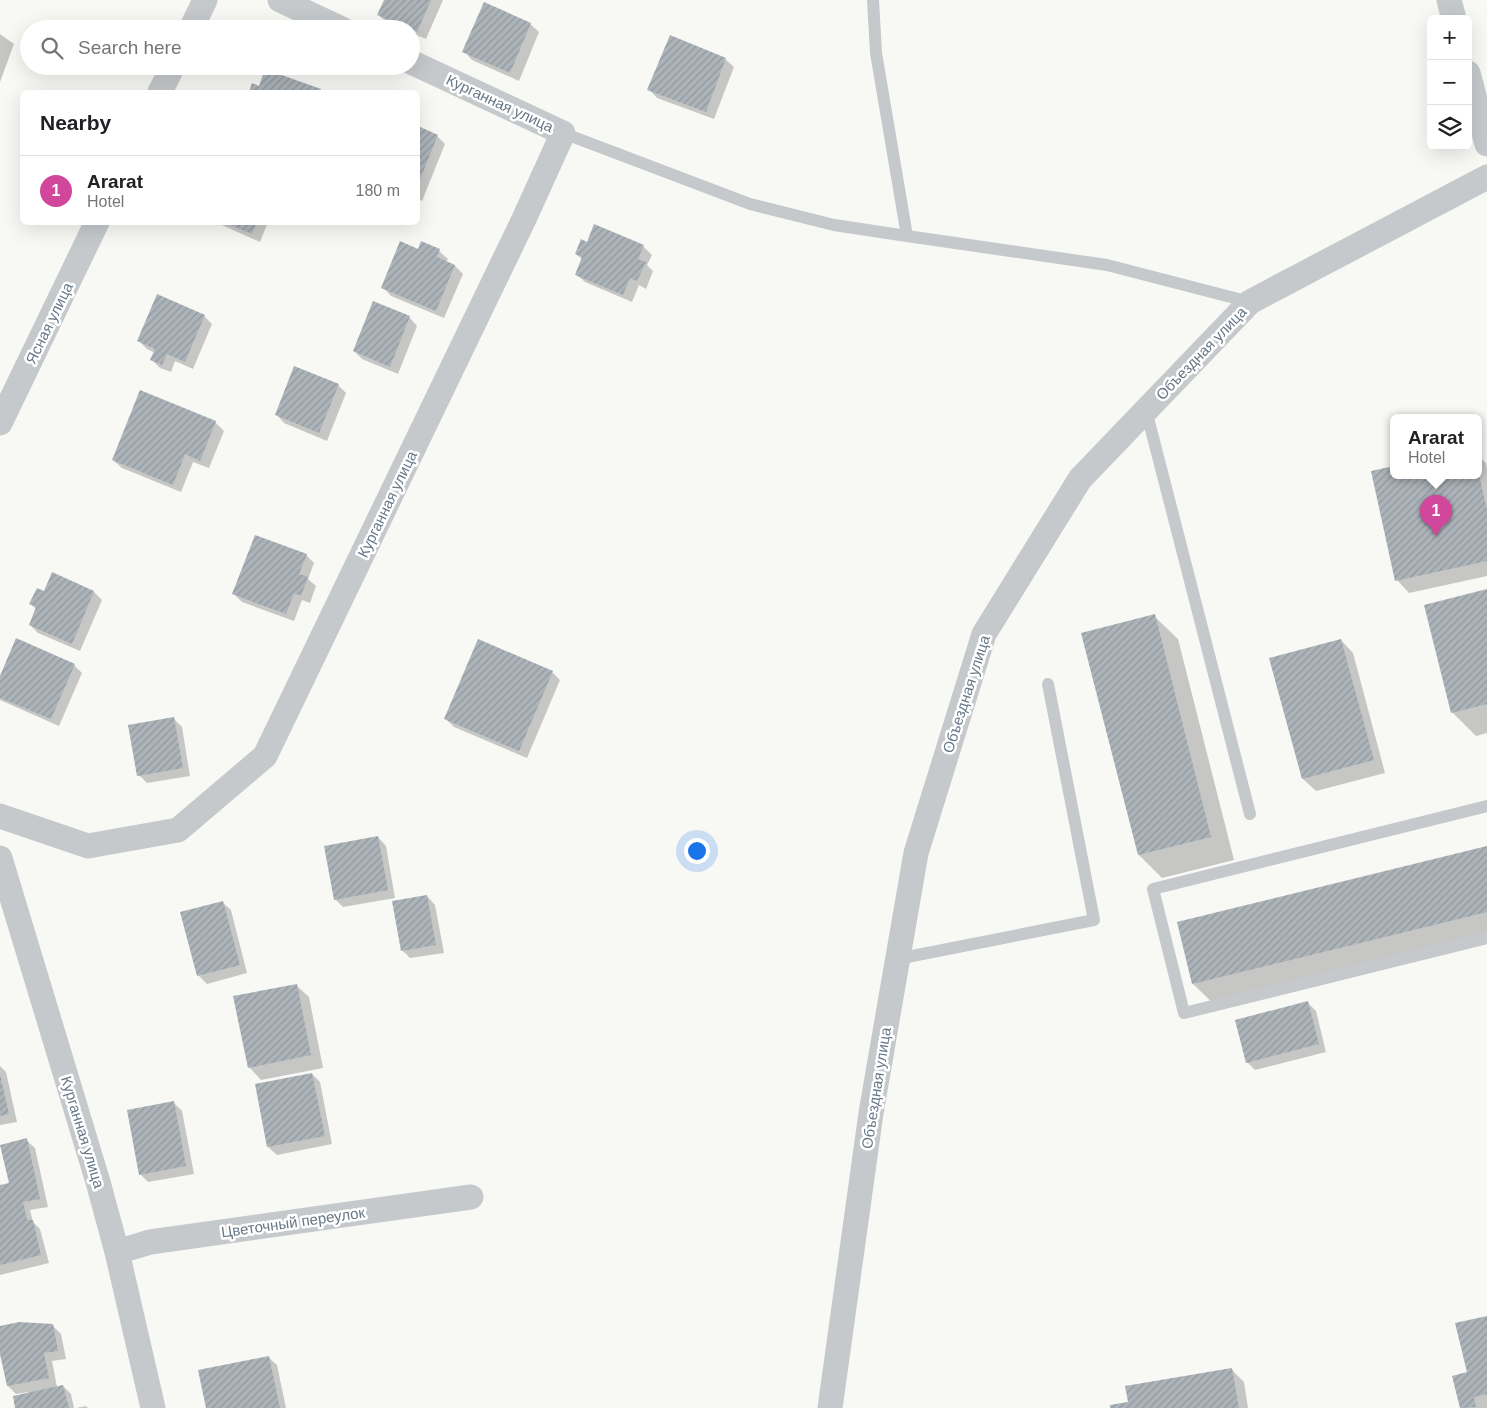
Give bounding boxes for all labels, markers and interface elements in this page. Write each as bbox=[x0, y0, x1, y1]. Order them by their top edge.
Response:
map controls bbox=[1427, 15, 1472, 150]
button: + bbox=[1427, 15, 1472, 60]
search box bbox=[20, 20, 420, 75]
icon: search bbox=[38, 34, 66, 62]
text: Search here bbox=[78, 37, 182, 58]
button: − bbox=[1427, 60, 1472, 105]
street label: Курганная улица bbox=[444, 71, 557, 136]
button: layers bbox=[1427, 105, 1472, 150]
text: Nearby bbox=[40, 111, 111, 134]
text: Ararat bbox=[87, 171, 143, 192]
text: 1 bbox=[52, 182, 60, 199]
text: 180 m bbox=[356, 182, 400, 199]
text: Hotel bbox=[87, 193, 124, 210]
street label: Ясная улица bbox=[22, 279, 76, 366]
street label: Объездная улица bbox=[1152, 303, 1250, 403]
popup bbox=[1390, 414, 1482, 479]
text: Ararat bbox=[1408, 427, 1464, 448]
street label: Курганная улица bbox=[354, 447, 420, 560]
text: Hotel bbox=[1408, 449, 1445, 466]
pin: 1 bbox=[1420, 495, 1452, 536]
street label: Объездная улица bbox=[939, 632, 993, 755]
your location bbox=[684, 838, 710, 864]
street label: Объездная улица bbox=[858, 1025, 894, 1150]
street label: Курганная улица bbox=[58, 1074, 108, 1191]
street label: Цветочный переулок bbox=[220, 1203, 366, 1240]

